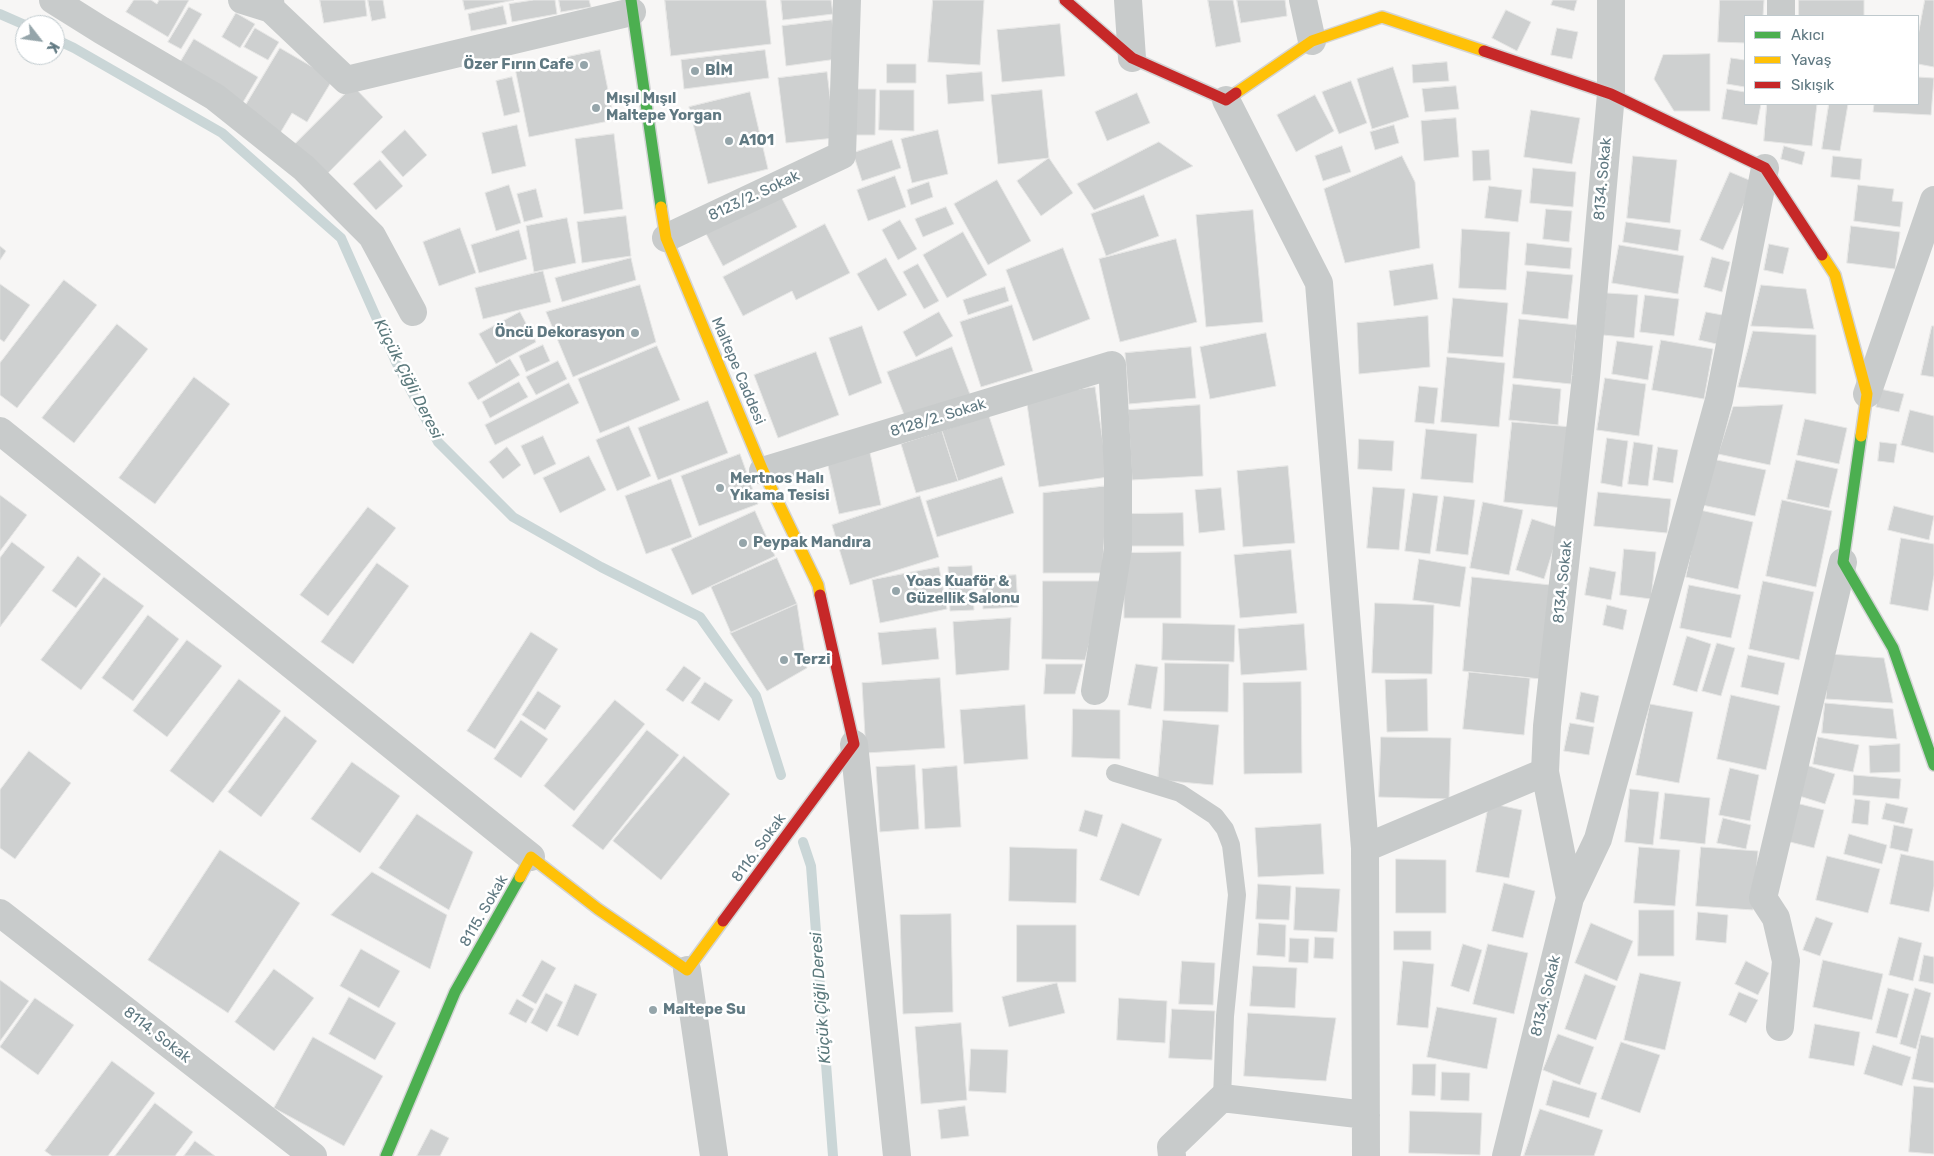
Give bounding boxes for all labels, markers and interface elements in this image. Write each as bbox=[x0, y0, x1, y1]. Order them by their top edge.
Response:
north arrow bbox=[15, 15, 65, 65]
legend bbox=[1744, 15, 1919, 105]
text: Akıcı bbox=[1791, 26, 1824, 44]
text: K bbox=[43, 39, 62, 56]
text: Yavaş bbox=[1791, 51, 1831, 69]
place label: Özer Fırın Cafe bbox=[464, 56, 574, 74]
marker: Özer Fırın Cafe bbox=[578, 59, 590, 71]
place label: BİM bbox=[705, 62, 733, 80]
marker: BİM bbox=[689, 65, 701, 77]
text: Sıkışık bbox=[1791, 76, 1834, 94]
place label: Mışıl Mışıl Maltepe Yorgan bbox=[606, 90, 722, 125]
marker: Mışıl Mışıl Maltepe Yorgan bbox=[590, 102, 602, 114]
place label: A101 bbox=[739, 132, 774, 150]
marker: A101 bbox=[723, 135, 735, 147]
street label: 8134. Sokak bbox=[1590, 137, 1616, 221]
street label: 8123/2. Sokak bbox=[706, 167, 802, 225]
street label: Maltepe Caddesi bbox=[707, 315, 769, 427]
water label: Küçük Çiğli Deresi bbox=[369, 316, 447, 442]
place label: Öncü Dekorasyon bbox=[495, 324, 625, 342]
marker: Öncü Dekorasyon bbox=[629, 327, 641, 339]
street label: 8128/2. Sokak bbox=[888, 395, 988, 441]
place label: Mertnos Halı Yıkama Tesisi bbox=[730, 470, 830, 505]
marker: Mertnos Halı Yıkama Tesisi bbox=[714, 482, 726, 494]
place label: Peypak Mandıra bbox=[753, 534, 871, 552]
marker: Peypak Mandıra bbox=[737, 537, 749, 549]
street label: 8134. Sokak bbox=[1550, 540, 1576, 624]
place label: Yoas Kuaför & Güzellik Salonu bbox=[906, 573, 1020, 608]
marker: Yoas Kuaför & Güzellik Salonu bbox=[890, 585, 902, 597]
place label: Terzi bbox=[794, 651, 830, 669]
marker: Terzi bbox=[778, 654, 790, 666]
street label: 8116. Sokak bbox=[728, 810, 790, 886]
street label: 8115. Sokak bbox=[456, 872, 512, 950]
water label: Küçük Çiğli Deresi bbox=[807, 931, 835, 1065]
street label: 8134. Sokak bbox=[1527, 954, 1565, 1038]
place label: Maltepe Su bbox=[663, 1001, 746, 1019]
street label: 8114. Sokak bbox=[120, 1003, 194, 1067]
marker: Maltepe Su bbox=[647, 1004, 659, 1016]

